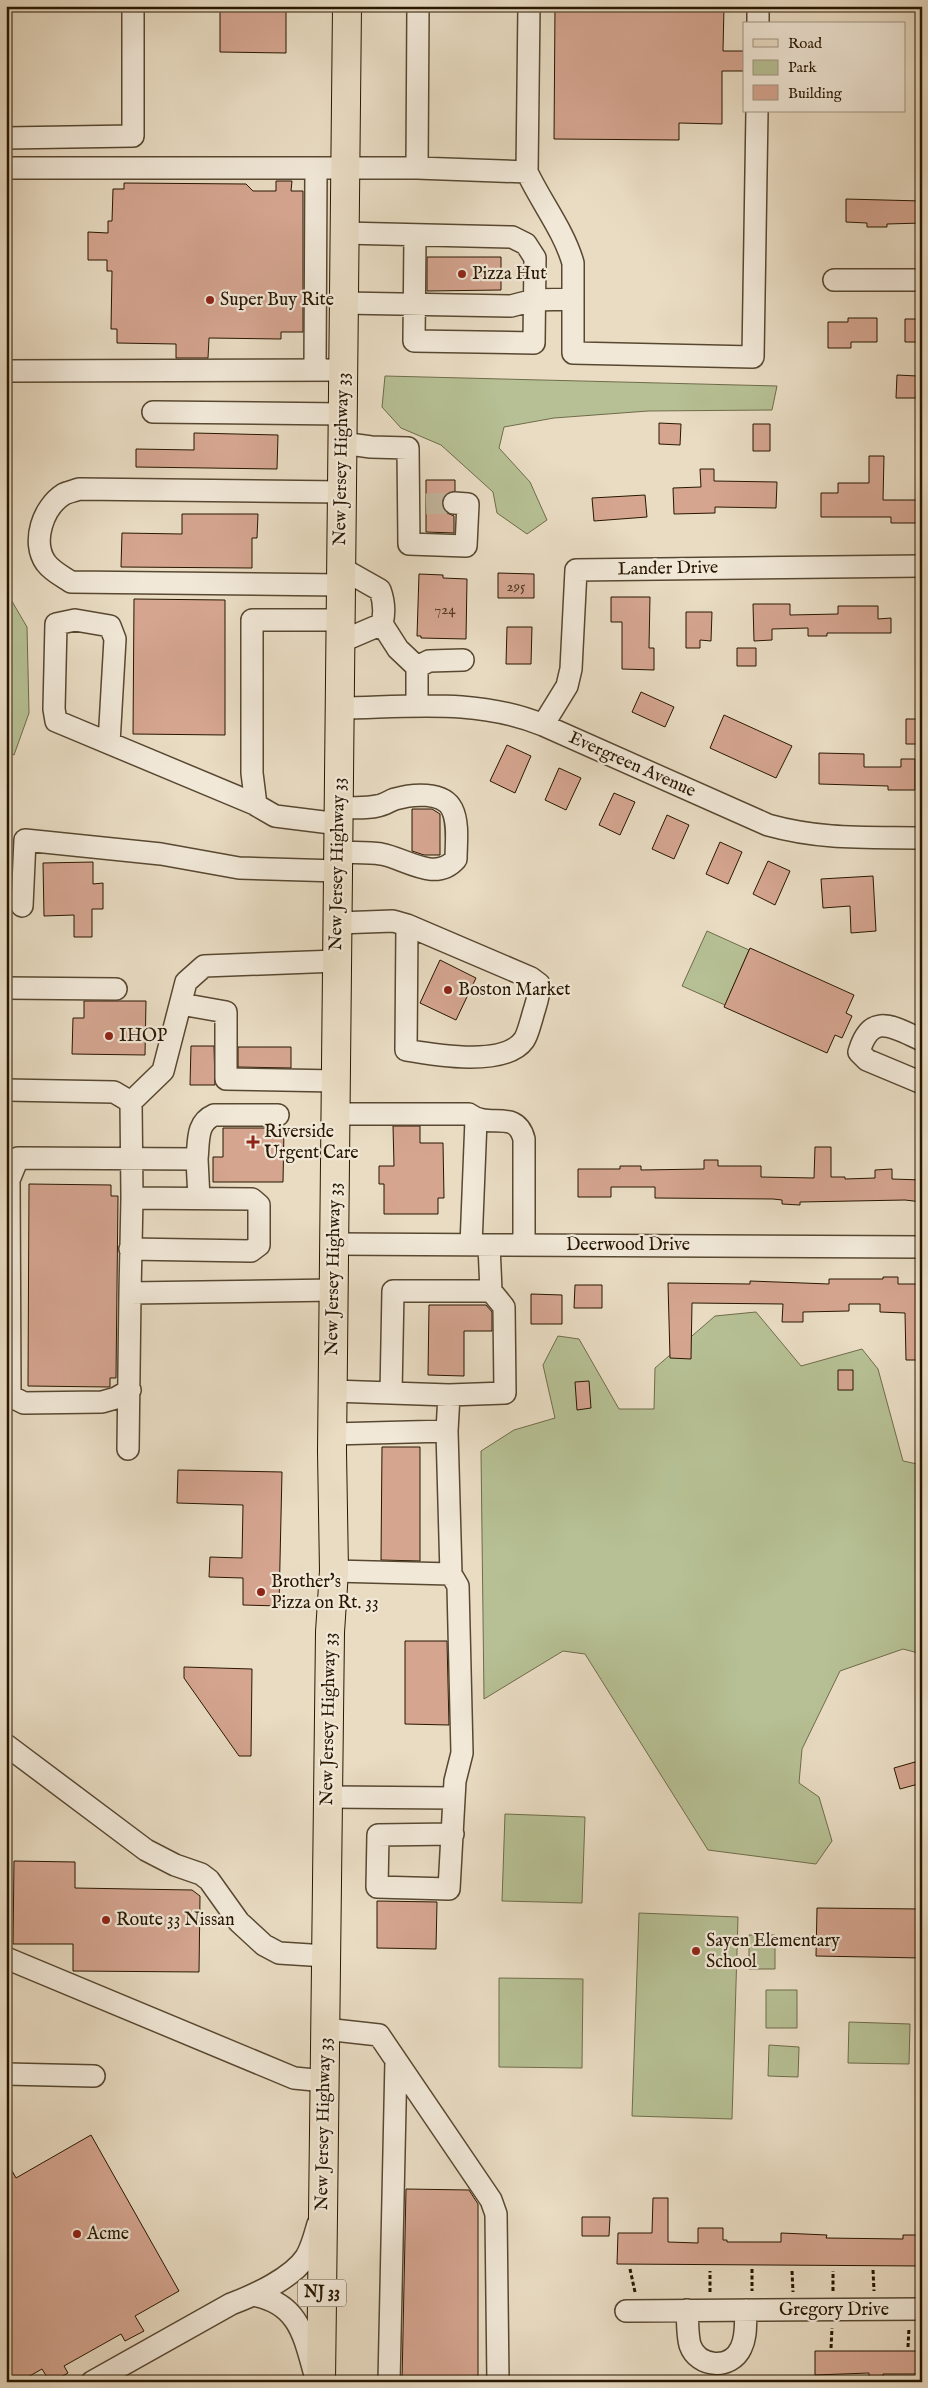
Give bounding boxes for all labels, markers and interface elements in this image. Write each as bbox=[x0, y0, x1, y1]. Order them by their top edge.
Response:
legend bbox=[743, 22, 906, 112]
text: Road bbox=[788, 34, 823, 53]
text: Park bbox=[788, 58, 818, 77]
text: Building bbox=[788, 84, 843, 103]
place label: Pizza Hut bbox=[472, 263, 546, 286]
marker: Pizza Hut bbox=[456, 268, 468, 280]
place label: Super Buy Rite bbox=[220, 289, 334, 312]
marker: Super Buy Rite bbox=[204, 294, 216, 306]
street label: New Jersey Highway 33 bbox=[329, 372, 355, 546]
street label: Lander Drive bbox=[618, 557, 718, 581]
house number: 295 bbox=[506, 577, 526, 596]
house number: 724 bbox=[434, 600, 456, 619]
street label: Evergreen Avenue bbox=[565, 727, 699, 803]
street label: New Jersey Highway 33 bbox=[325, 777, 351, 951]
place label: Boston Market bbox=[458, 979, 570, 1002]
marker: Boston Market bbox=[442, 984, 454, 996]
place label: IHOP bbox=[119, 1025, 167, 1048]
marker: IHOP bbox=[103, 1030, 115, 1042]
place label: Riverside Urgent Care bbox=[264, 1121, 359, 1165]
marker: Riverside Urgent Care bbox=[246, 1135, 260, 1149]
street label: New Jersey Highway 33 bbox=[321, 1182, 347, 1356]
street label: Deerwood Drive bbox=[566, 1234, 690, 1257]
place label: Brother's Pizza on Rt. 33 bbox=[271, 1571, 379, 1615]
marker: Brother's Pizza on Rt. 33 bbox=[255, 1586, 267, 1598]
street label: New Jersey Highway 33 bbox=[316, 1632, 342, 1806]
place label: Route 33 Nissan bbox=[116, 1909, 235, 1932]
marker: Route 33 Nissan bbox=[100, 1914, 112, 1926]
place label: Sayen Elementary School bbox=[706, 1930, 840, 1974]
marker: Sayen Elementary School bbox=[690, 1945, 702, 1957]
street label: New Jersey Highway 33 bbox=[311, 2037, 337, 2211]
place label: Acme bbox=[86, 2223, 129, 2246]
marker: Acme bbox=[71, 2228, 83, 2240]
road number: NJ 33 bbox=[298, 2280, 346, 2306]
street label: Gregory Drive bbox=[779, 2299, 889, 2322]

